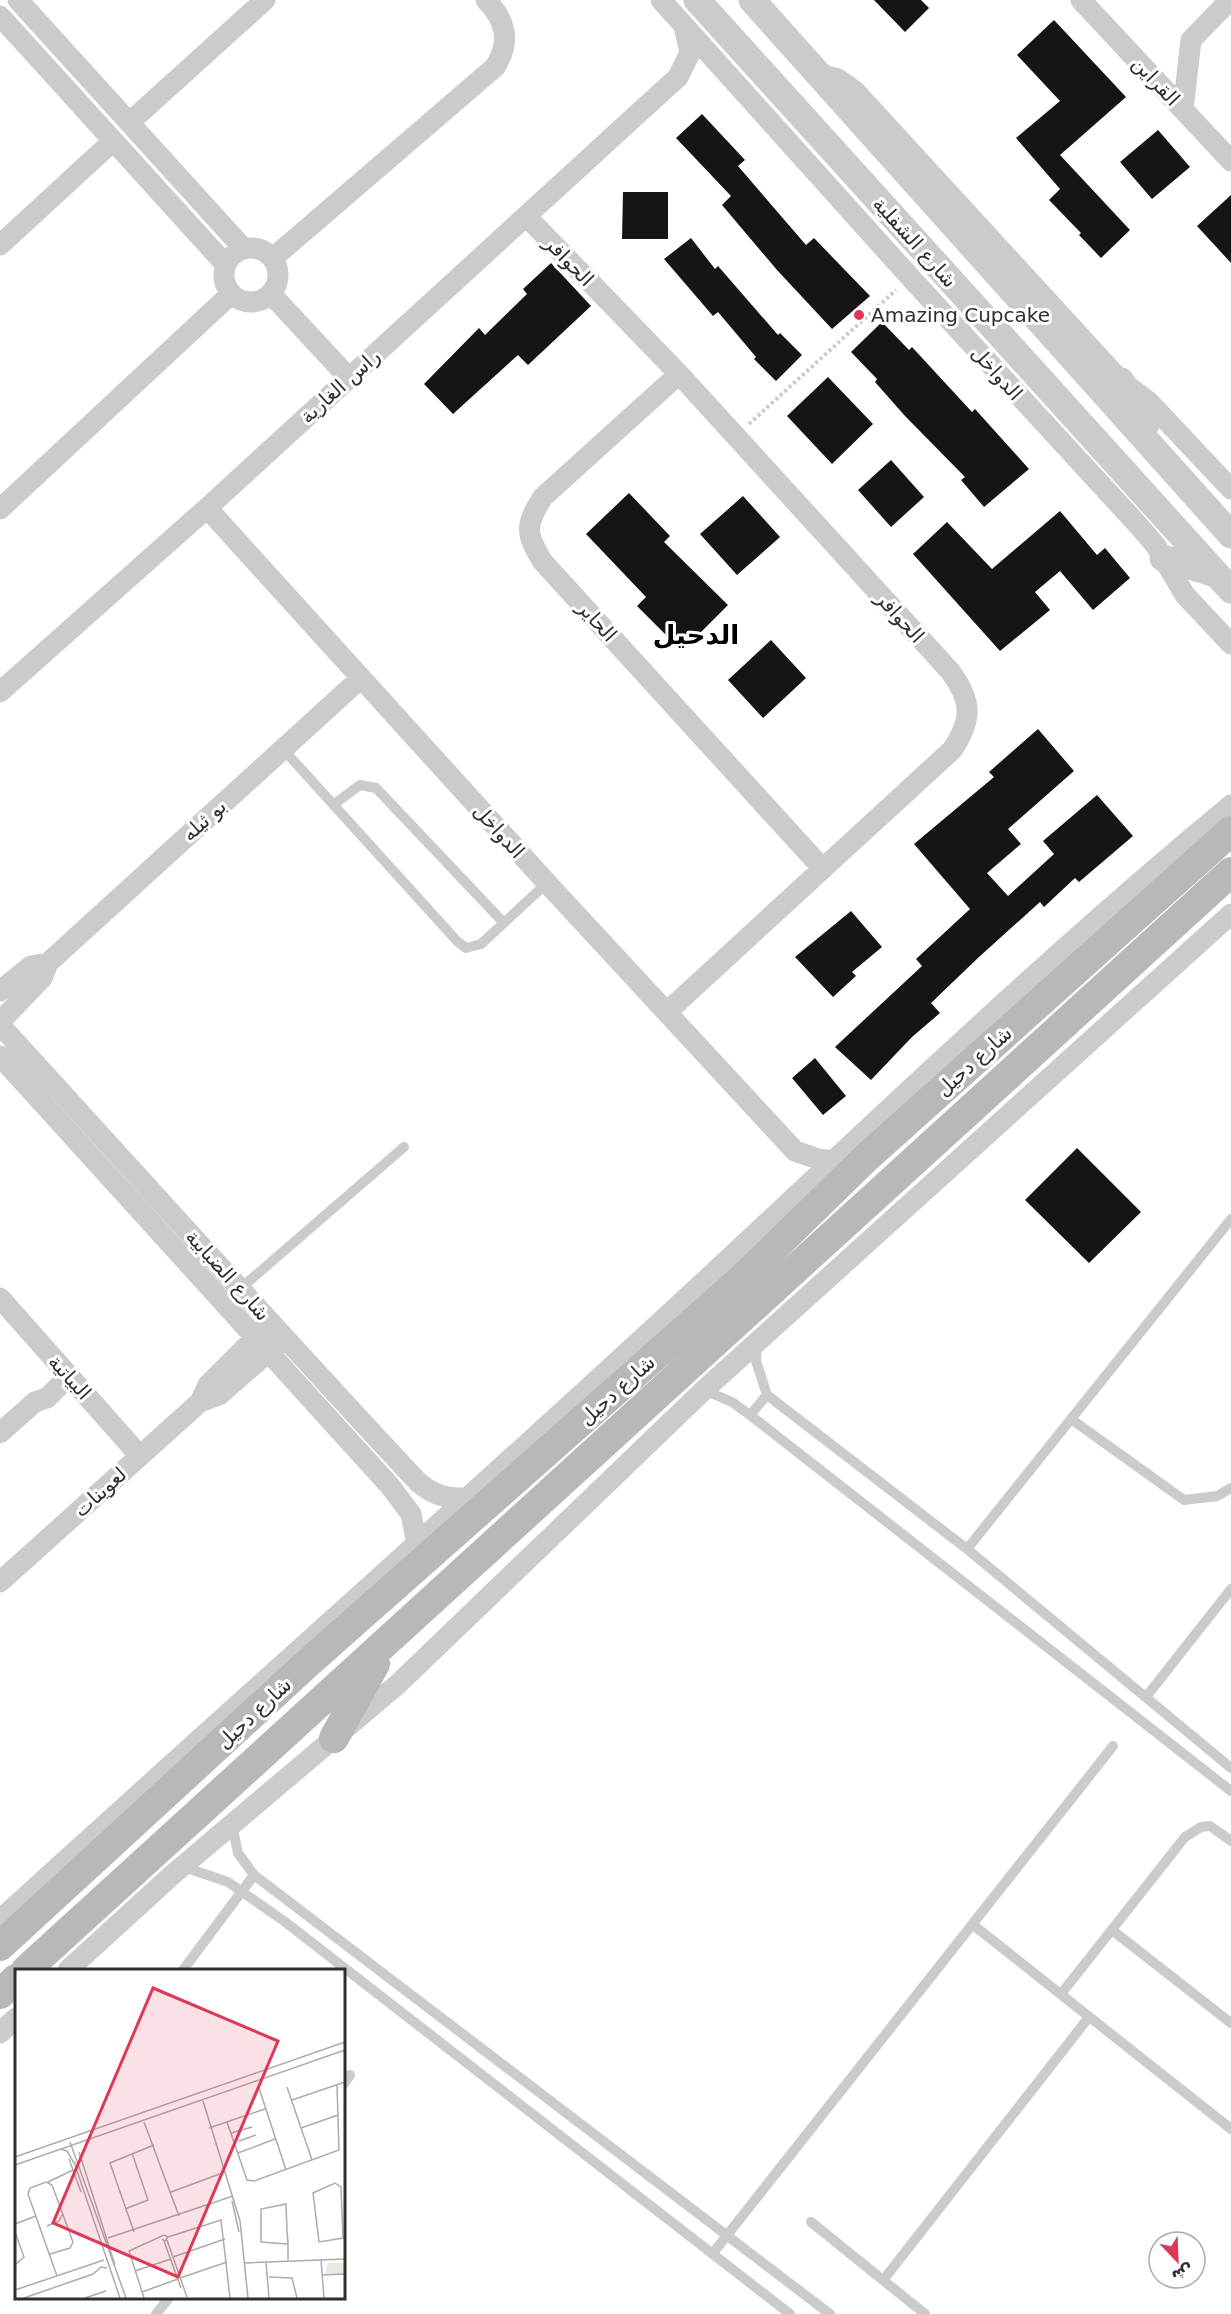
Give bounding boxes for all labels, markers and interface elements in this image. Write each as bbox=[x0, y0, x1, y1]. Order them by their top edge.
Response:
street label: القراين bbox=[1127, 51, 1185, 111]
street label: شارع الشفلية bbox=[868, 192, 962, 292]
street label: الحوافر bbox=[538, 230, 599, 291]
place label: Amazing Cupcake bbox=[871, 303, 1050, 327]
marker: Amazing Cupcake bbox=[852, 308, 866, 322]
street label: الدواخل bbox=[966, 341, 1028, 405]
street label: راس الغارية bbox=[295, 344, 385, 428]
street label: الحوافر bbox=[870, 586, 929, 648]
street label: الحاير bbox=[572, 595, 622, 647]
district label: الدحيل bbox=[653, 620, 739, 650]
street label: بو ثيله bbox=[177, 794, 231, 846]
street label: الدواخل bbox=[468, 799, 530, 863]
street label: شارع دحيل bbox=[931, 1021, 1017, 1101]
street label: شارع الضبابية bbox=[181, 1225, 275, 1325]
street label: البياتية bbox=[44, 1350, 96, 1404]
street label: شارع دحيل bbox=[574, 1350, 660, 1430]
street label: لعوينات bbox=[69, 1462, 131, 1522]
street label: شارع دحيل bbox=[212, 1672, 296, 1754]
inset map bbox=[15, 1969, 345, 2299]
north arrow bbox=[1147, 2230, 1207, 2290]
text: ش bbox=[1169, 2260, 1197, 2286]

